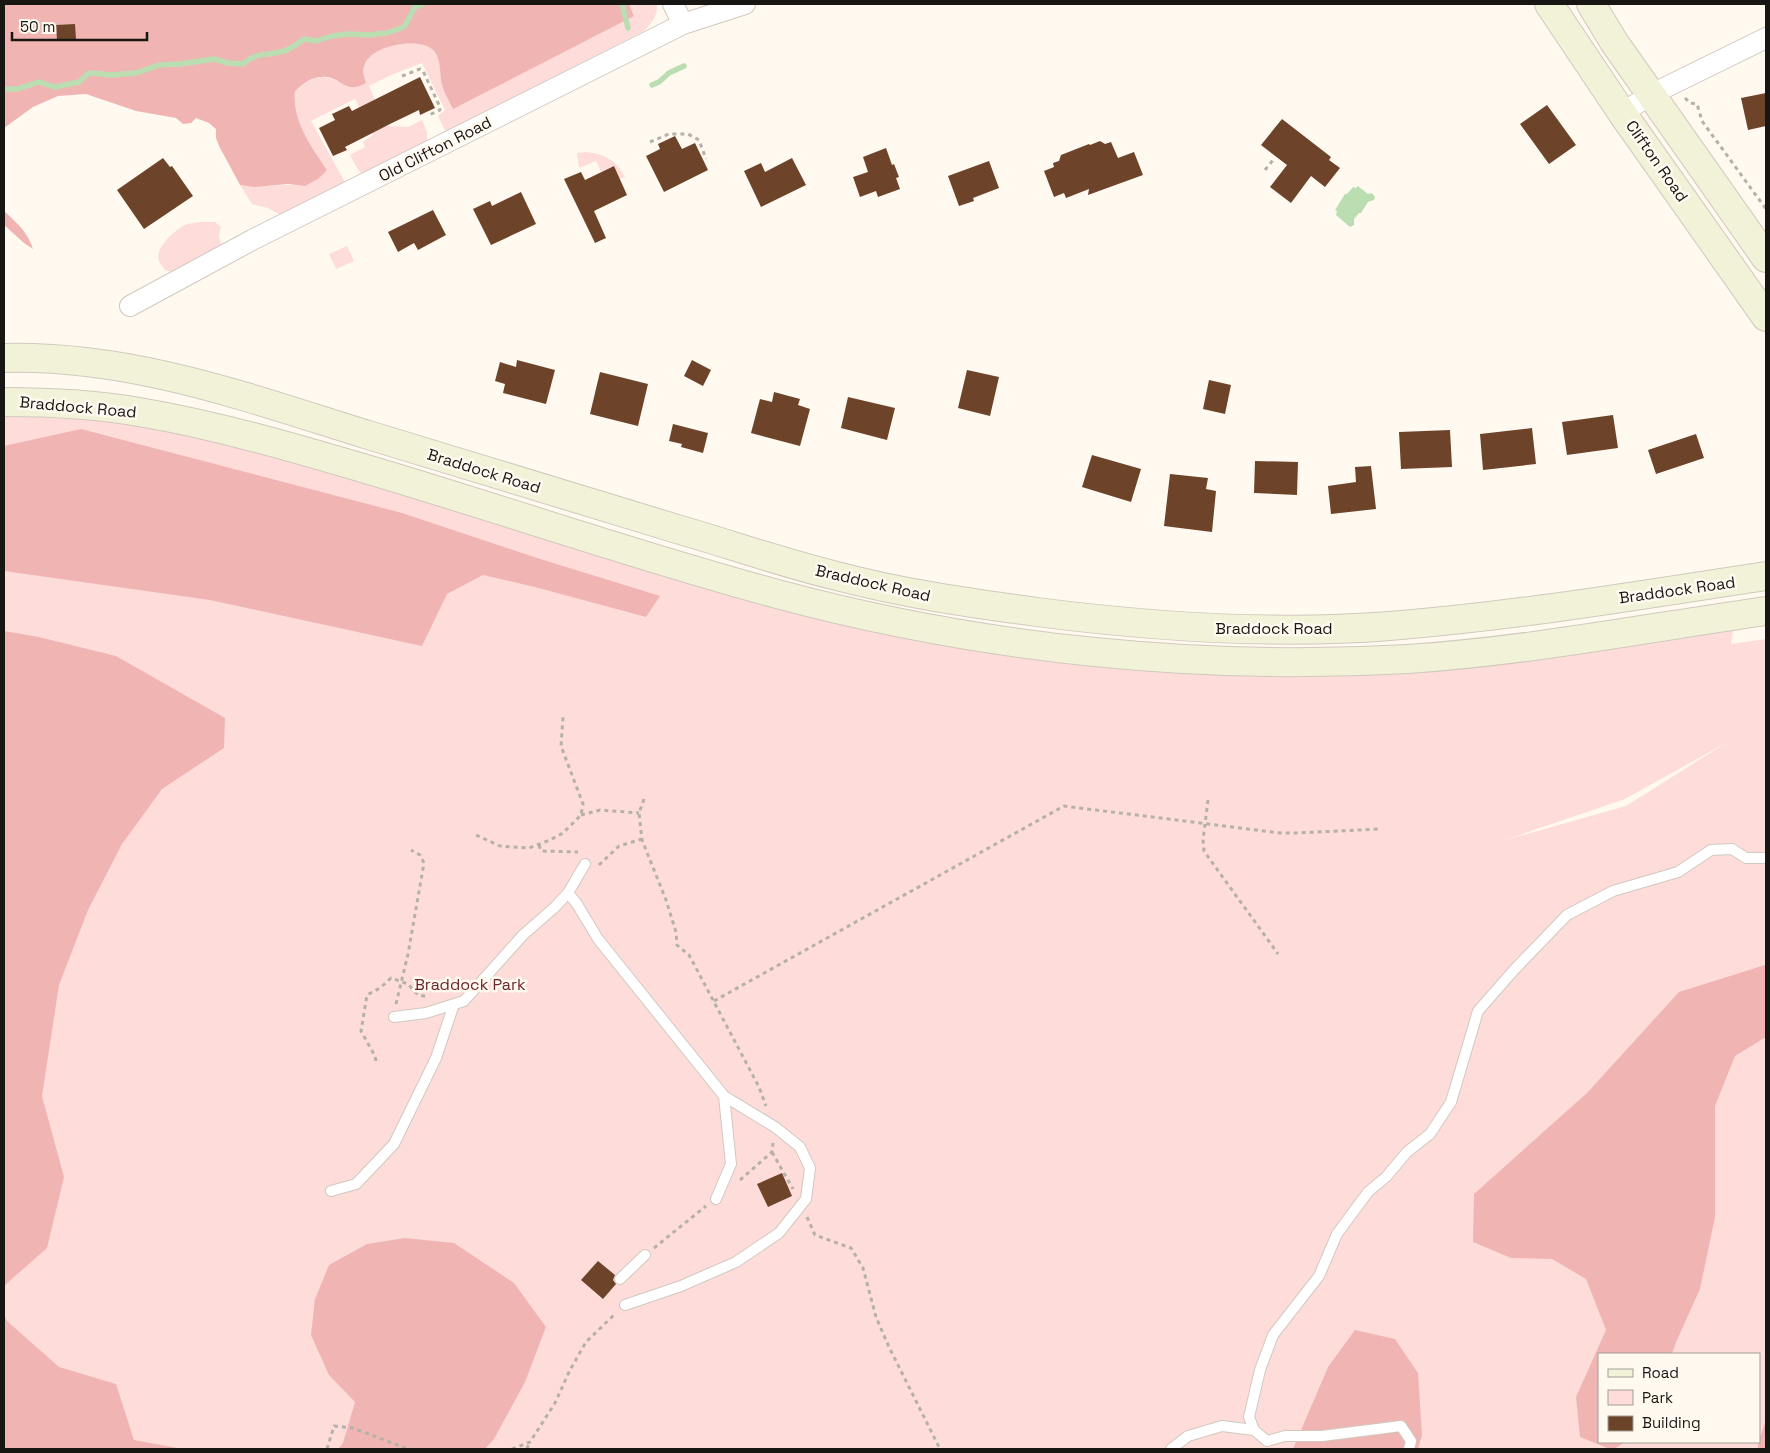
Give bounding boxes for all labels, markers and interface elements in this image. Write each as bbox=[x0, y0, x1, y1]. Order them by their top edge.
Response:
scale bar bbox=[12, 10, 148, 42]
text: 50 m bbox=[20, 17, 55, 36]
street label: Old Clifton Road bbox=[375, 111, 495, 187]
street label: Clifton Road bbox=[1621, 116, 1693, 206]
street label: Braddock Road bbox=[19, 391, 137, 423]
street label: Braddock Road bbox=[425, 444, 543, 498]
street label: Braddock Road bbox=[813, 560, 933, 606]
street label: Braddock Road bbox=[1617, 571, 1737, 609]
street label: Braddock Road bbox=[1215, 618, 1333, 639]
park label: Braddock Park bbox=[414, 974, 526, 995]
legend bbox=[1598, 1353, 1760, 1443]
text: Road bbox=[1642, 1363, 1679, 1382]
text: Park bbox=[1642, 1388, 1673, 1407]
text: Building bbox=[1642, 1413, 1701, 1432]

